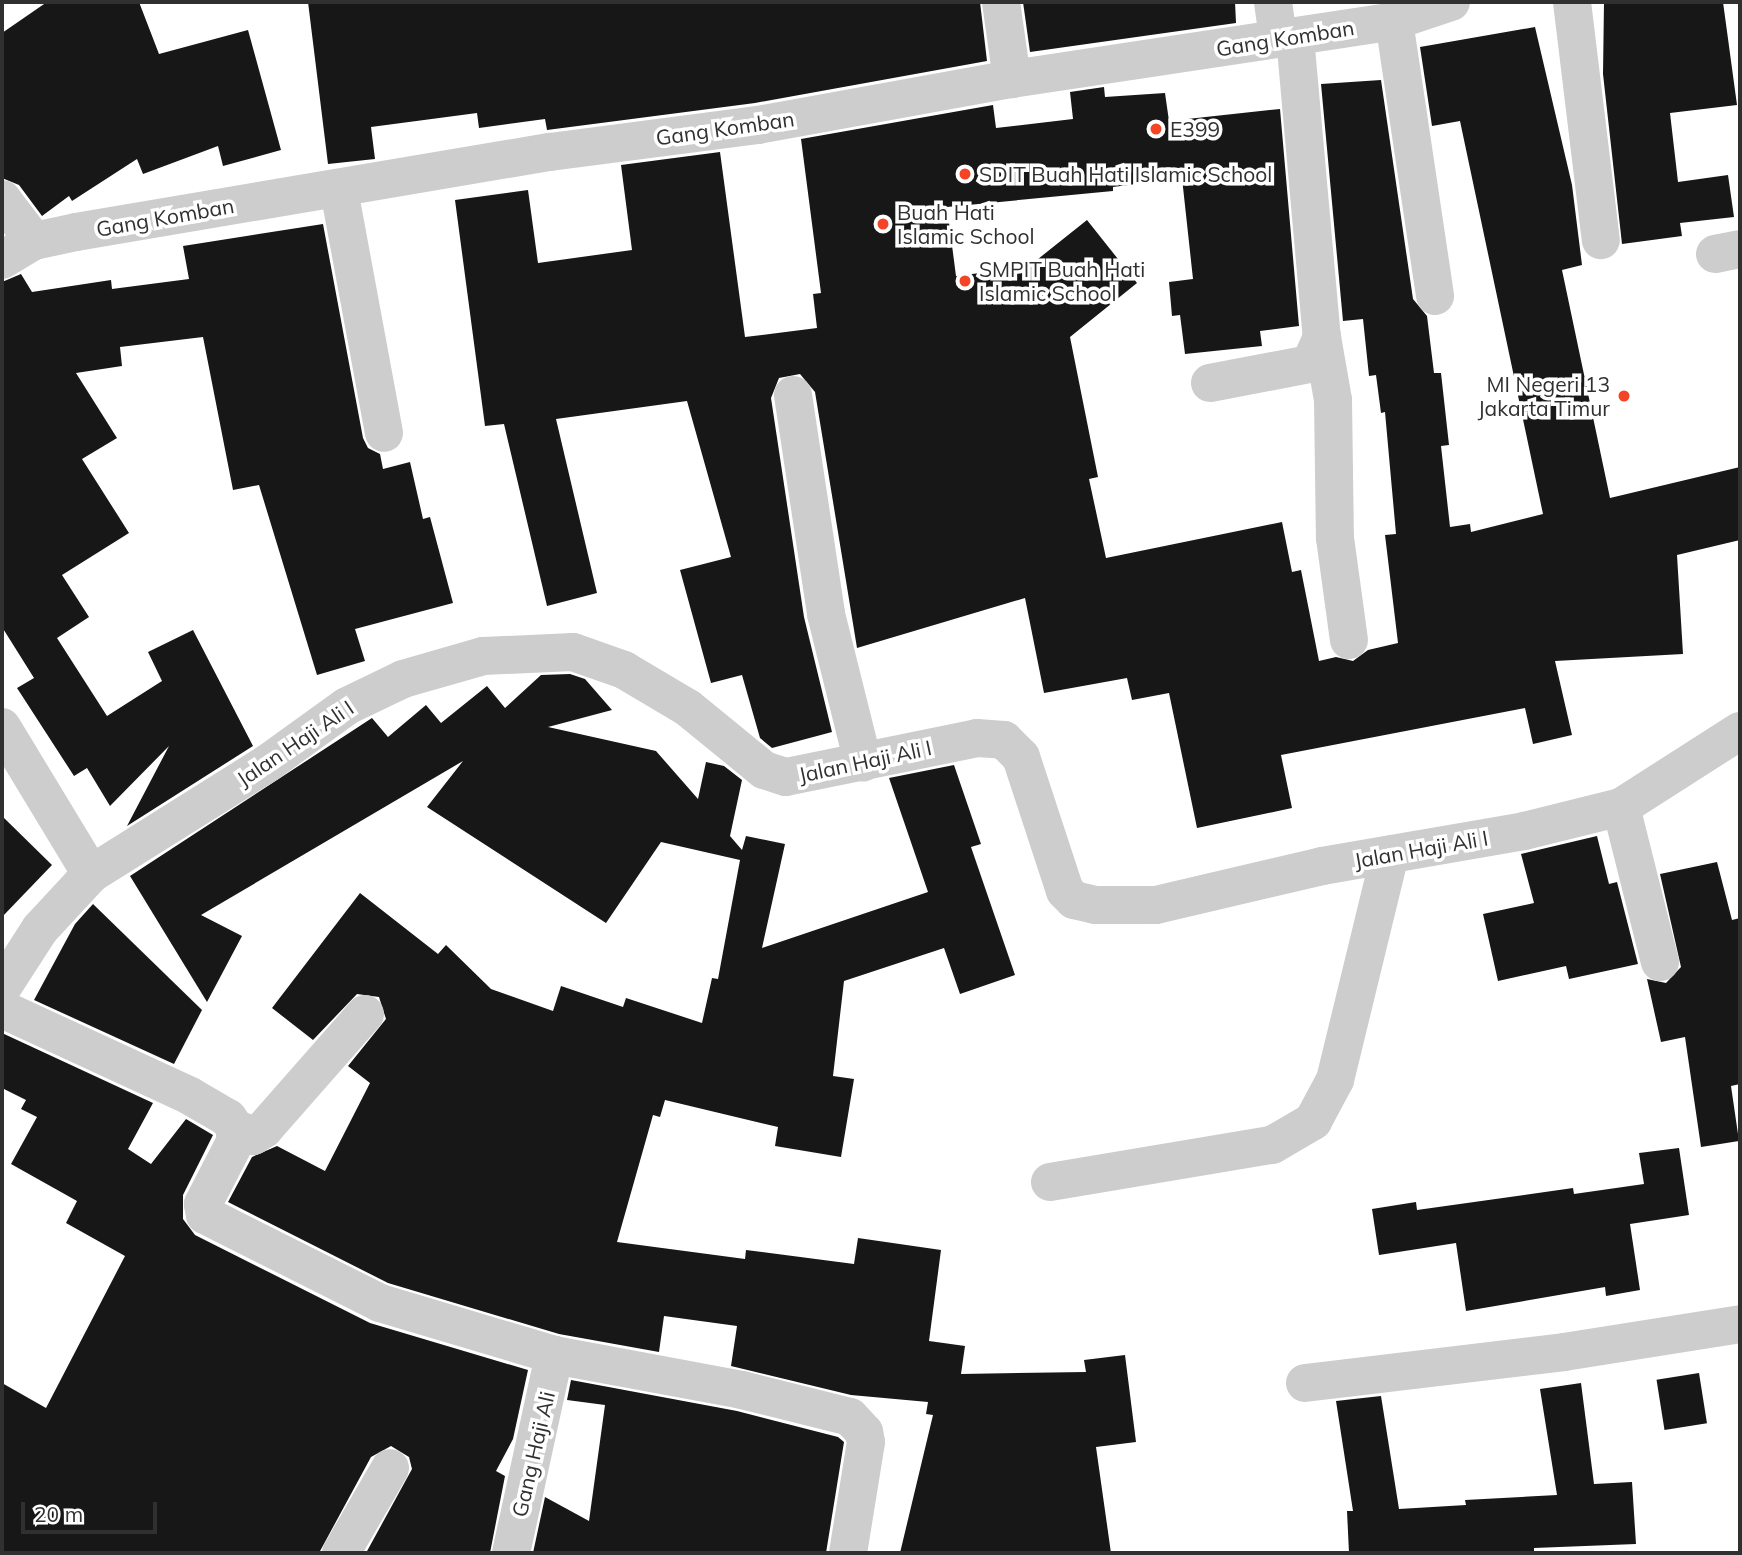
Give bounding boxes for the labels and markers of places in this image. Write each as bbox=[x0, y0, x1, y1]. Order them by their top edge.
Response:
place label: E399 bbox=[1170, 116, 1220, 142]
marker: E399 bbox=[1148, 121, 1164, 137]
place label: SDIT Buah Hati Islamic School bbox=[979, 161, 1272, 187]
marker: SDIT Buah Hati Islamic School bbox=[957, 166, 973, 182]
place label: Buah Hati Islamic School bbox=[897, 199, 1035, 249]
marker: Buah Hati Islamic School bbox=[875, 216, 891, 232]
place label: SMPIT Buah Hati Islamic School bbox=[979, 256, 1145, 306]
marker: SMPIT Buah Hati Islamic School bbox=[957, 273, 973, 289]
place label: MI Negeri 13 Jakarta Timur bbox=[1478, 371, 1610, 421]
marker: MI Negeri 13 Jakarta Timur bbox=[1616, 388, 1632, 404]

